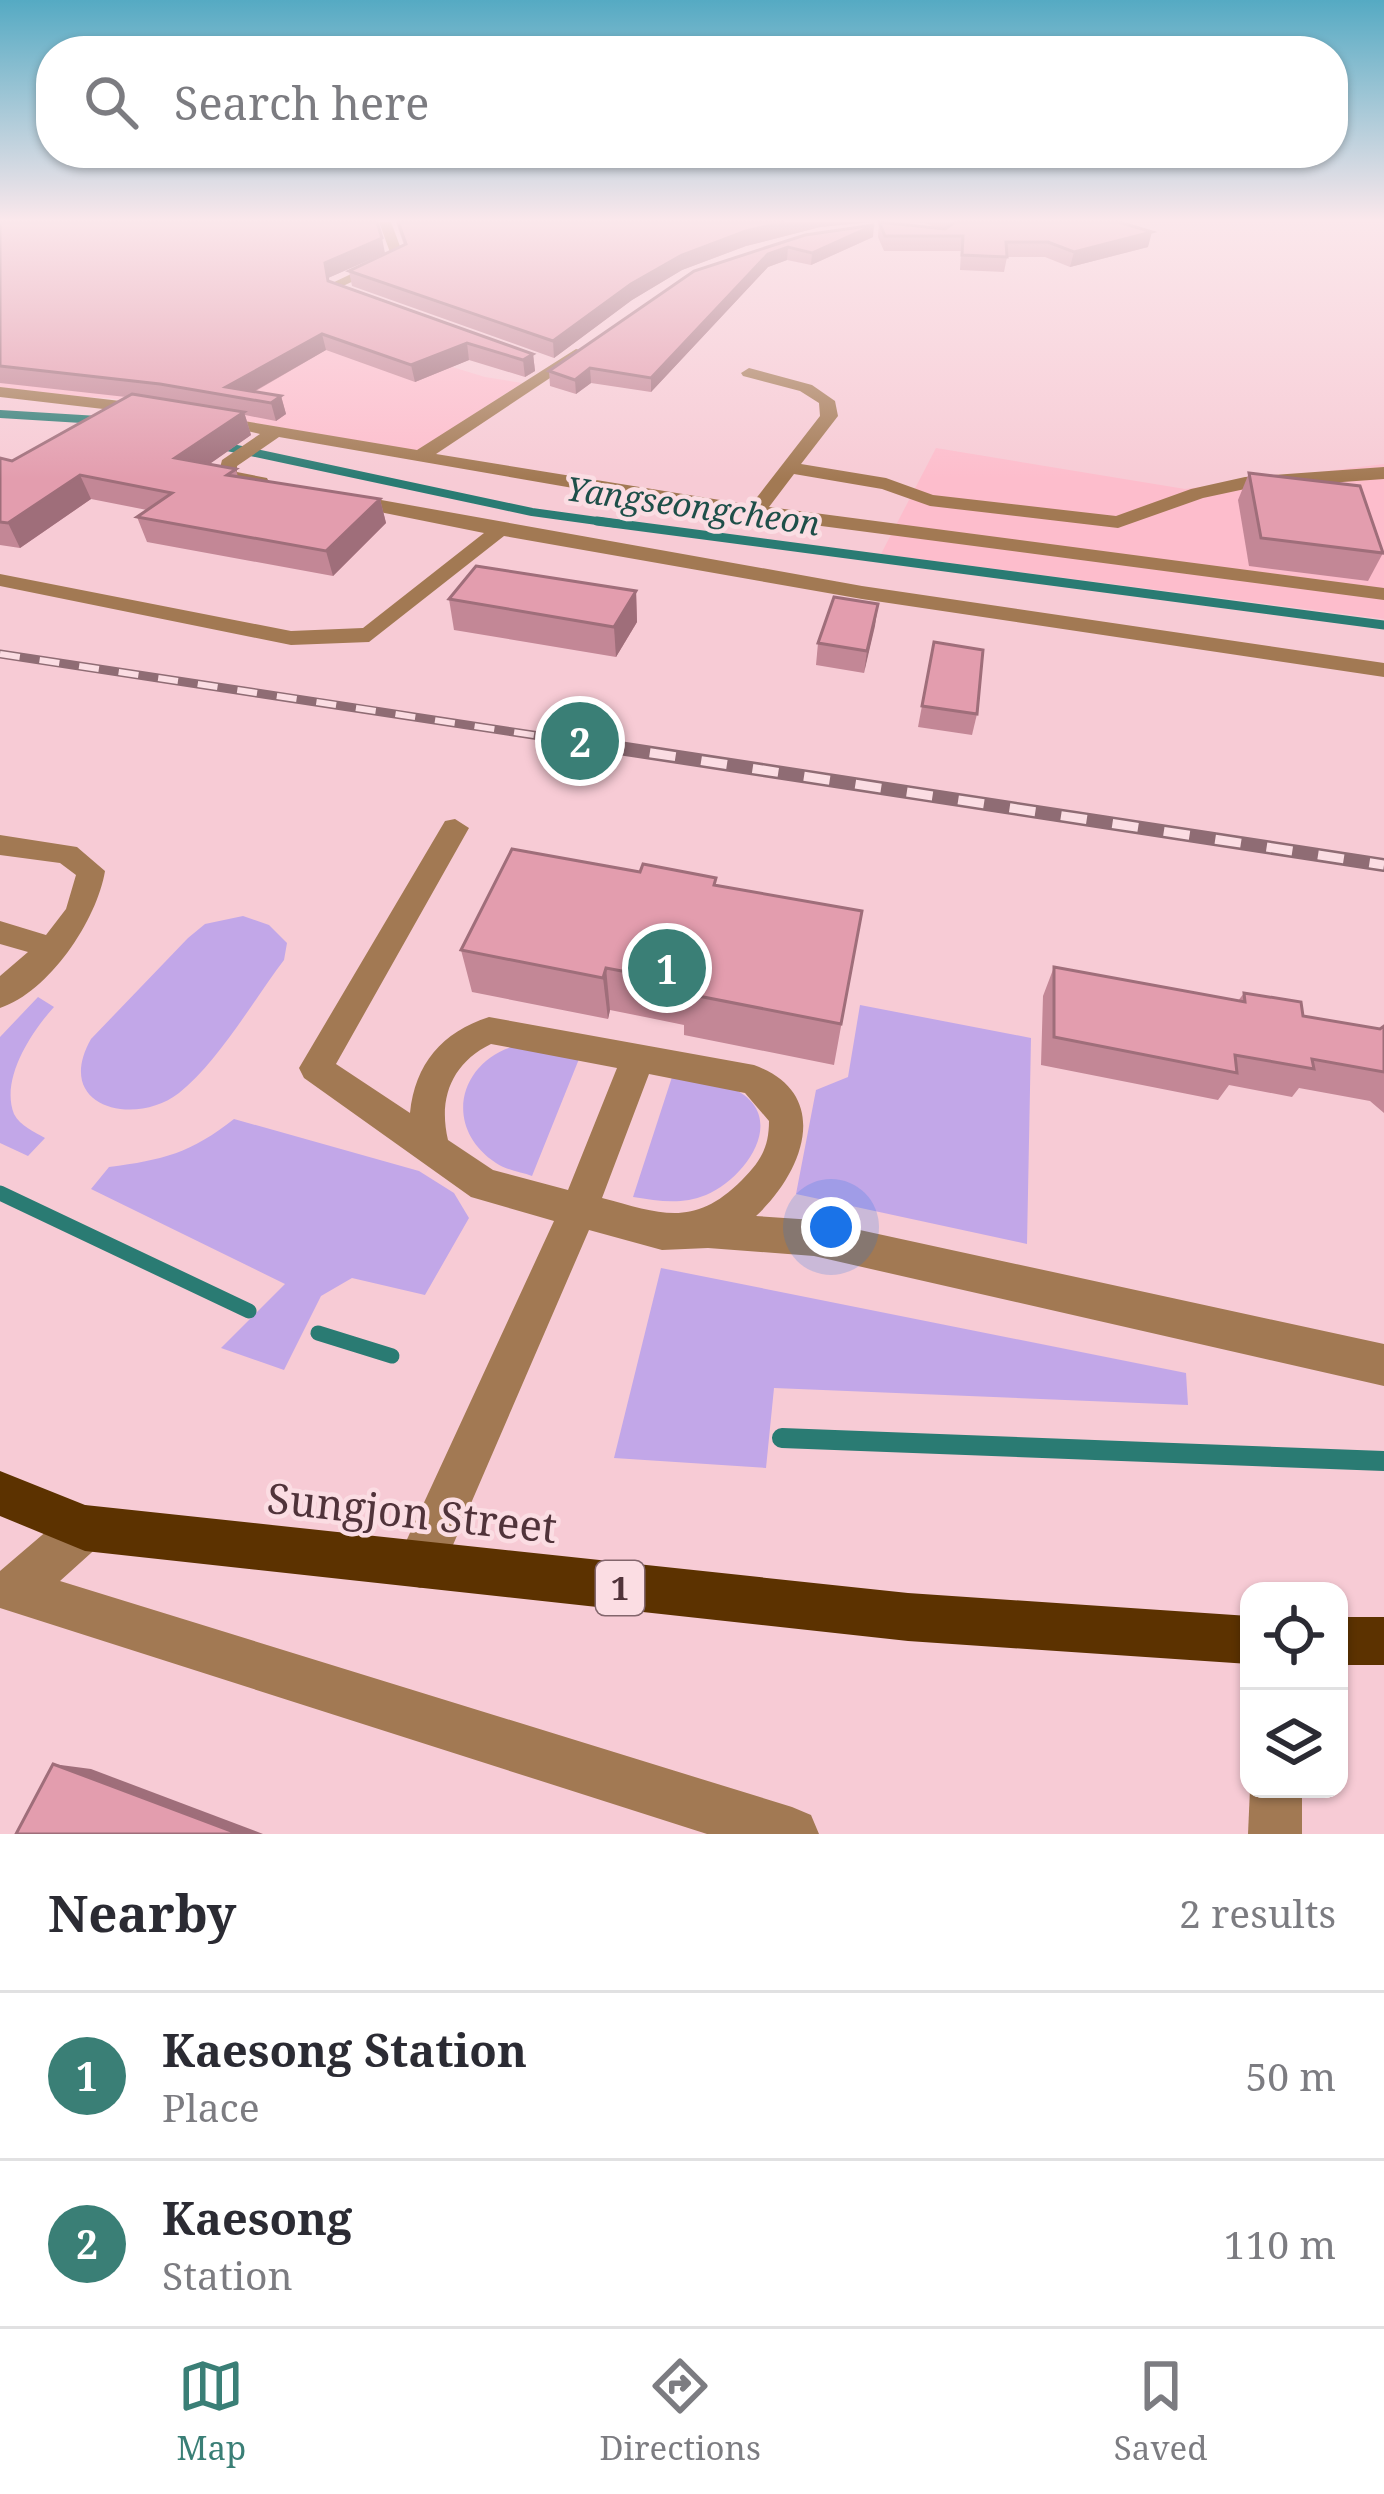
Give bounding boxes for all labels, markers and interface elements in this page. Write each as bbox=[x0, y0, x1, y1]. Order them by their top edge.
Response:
search box bbox=[36, 36, 1348, 168]
icon: search bbox=[78, 69, 144, 135]
text: Search here bbox=[174, 72, 429, 133]
water label: Yangseongcheon bbox=[564, 465, 823, 546]
pin: 2 bbox=[541, 696, 619, 786]
pin: 1 bbox=[628, 923, 706, 1013]
your location bbox=[801, 1197, 861, 1257]
street label: Sungjon Street bbox=[264, 1468, 560, 1555]
road number: 1 bbox=[596, 1561, 644, 1615]
map controls bbox=[1240, 1582, 1348, 1798]
button: locate bbox=[1240, 1582, 1348, 1690]
button: layers bbox=[1240, 1690, 1348, 1798]
text: Nearby bbox=[48, 1877, 236, 1947]
text: 2 results bbox=[1179, 1886, 1336, 1939]
text: Kaesong Station bbox=[162, 2019, 527, 2080]
text: 1 bbox=[76, 2049, 98, 2102]
text: 50 m bbox=[1245, 2049, 1336, 2102]
text: Place bbox=[162, 2080, 260, 2133]
text: Kaesong bbox=[162, 2187, 352, 2248]
text: 2 bbox=[76, 2217, 98, 2270]
text: 110 m bbox=[1224, 2217, 1336, 2270]
text: Station bbox=[162, 2248, 293, 2301]
tab: Map bbox=[177, 2353, 246, 2470]
tab: Directions bbox=[599, 2353, 761, 2470]
tab: Saved bbox=[1114, 2353, 1207, 2470]

